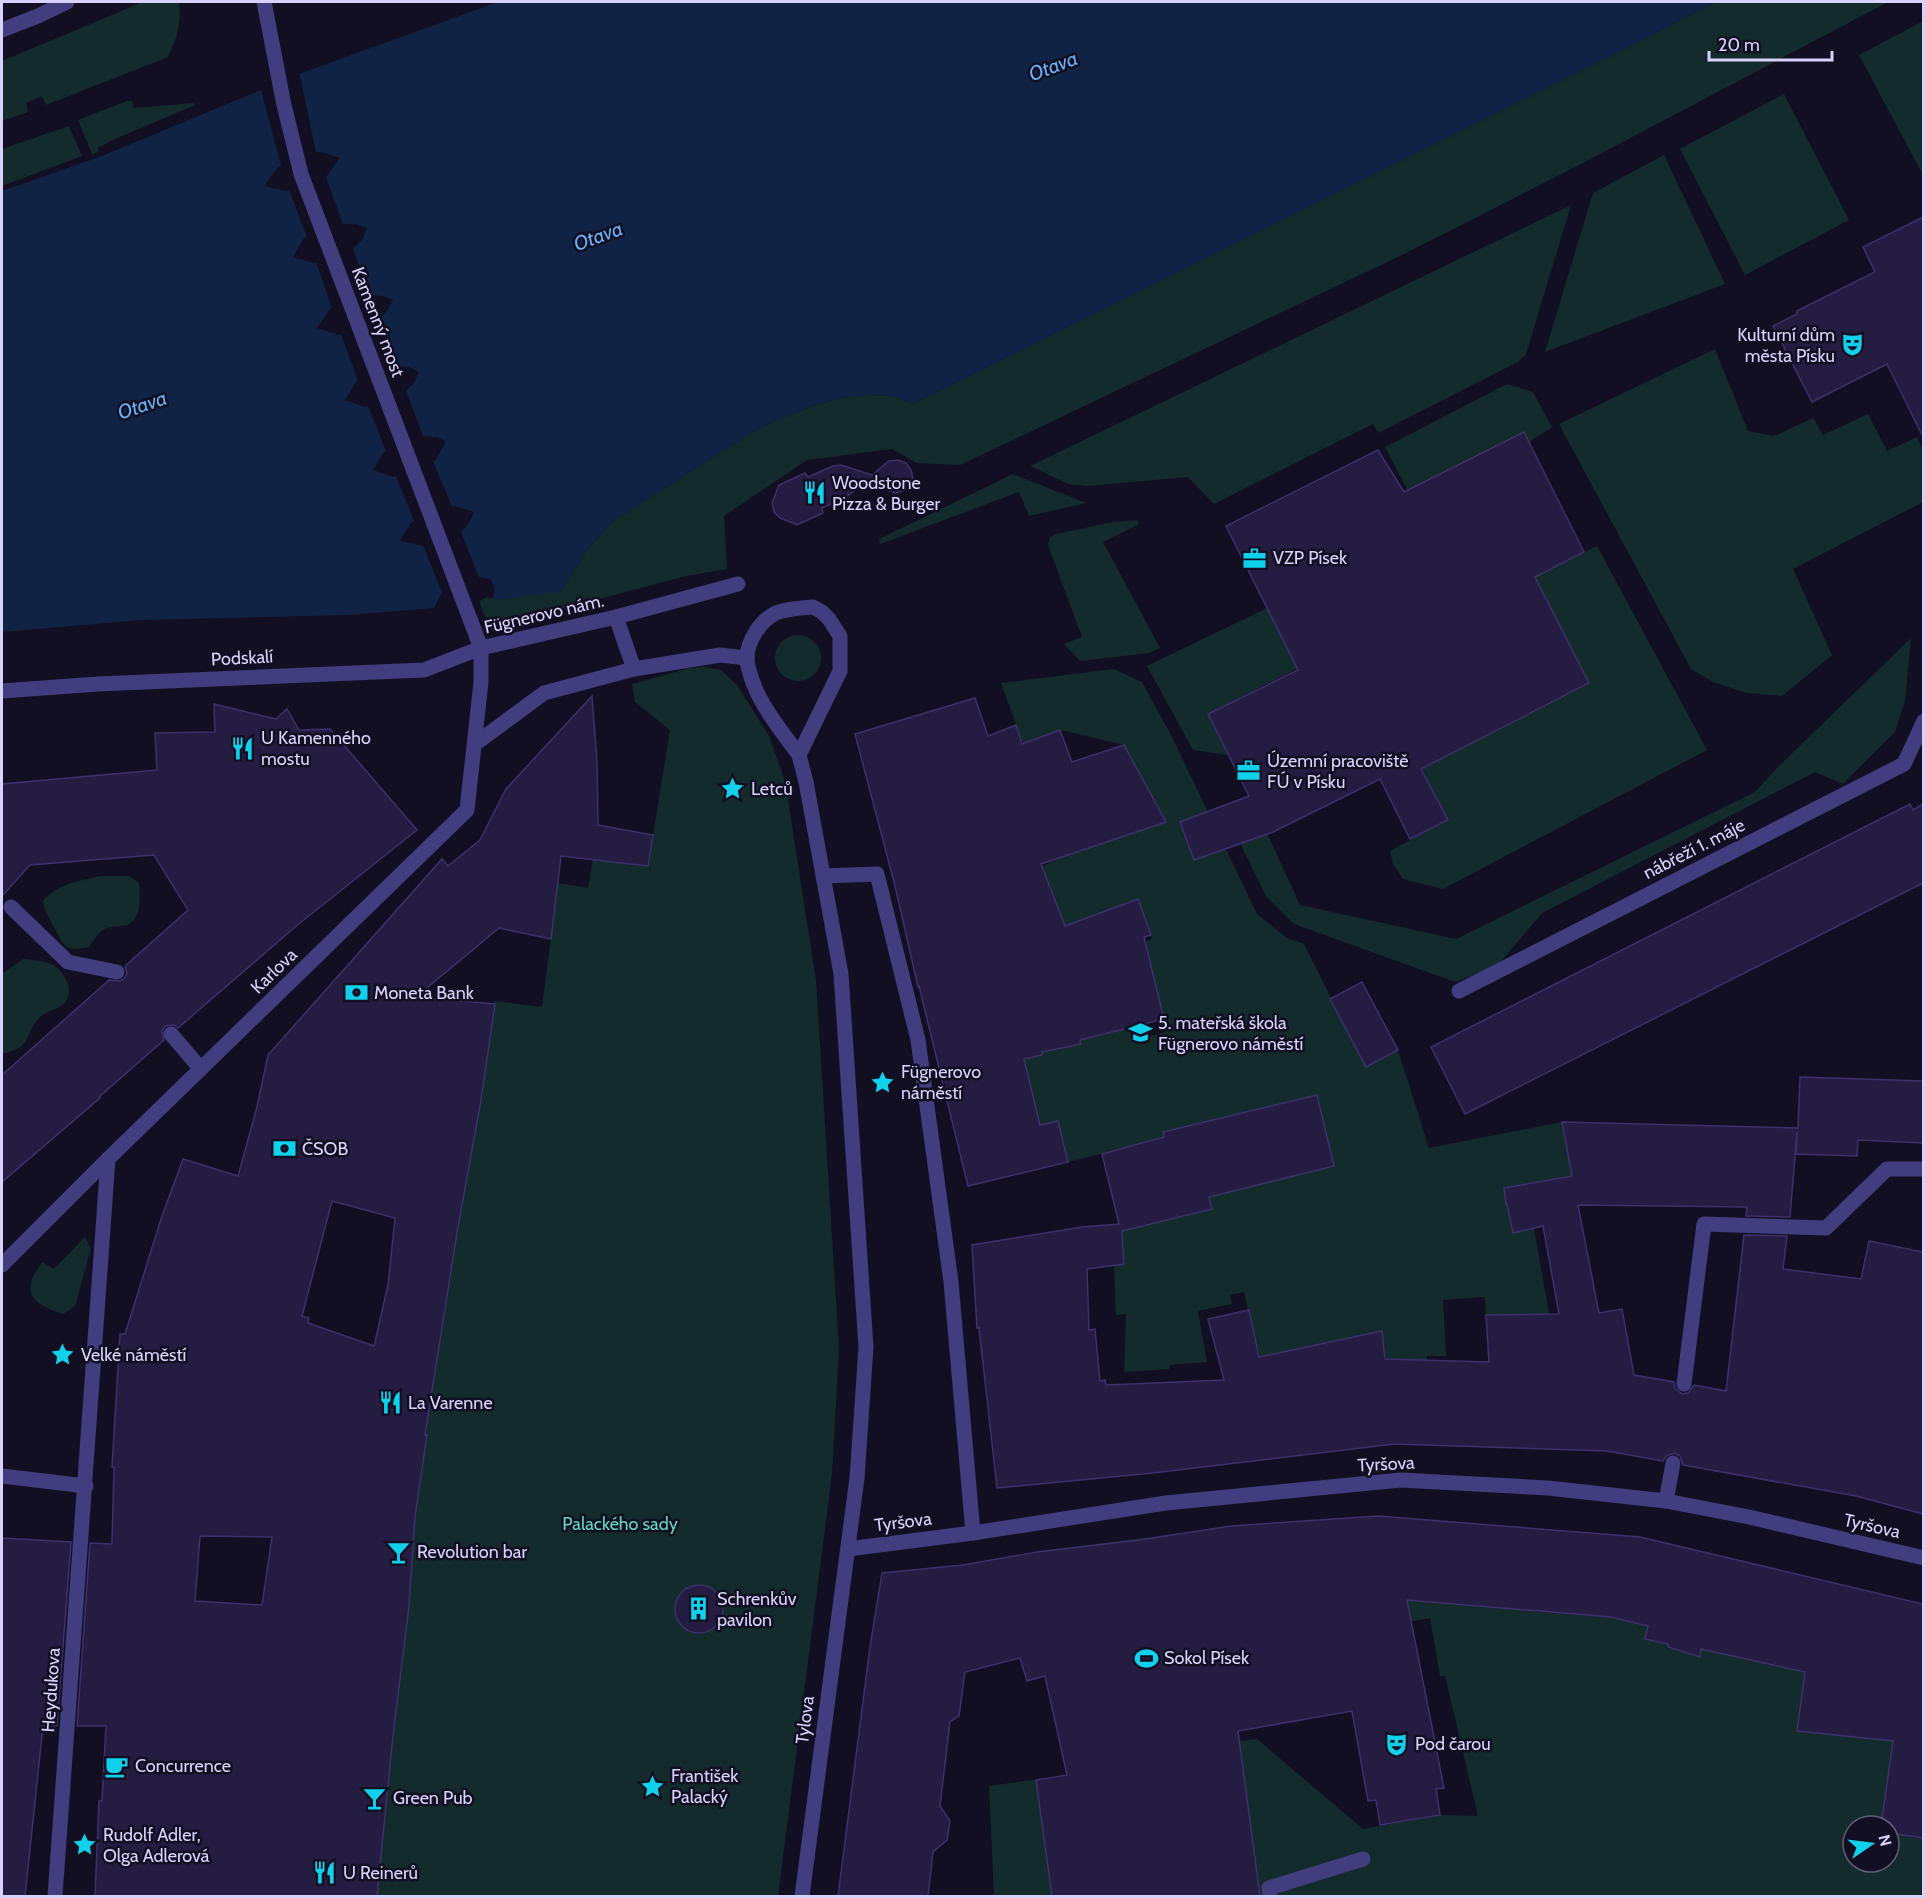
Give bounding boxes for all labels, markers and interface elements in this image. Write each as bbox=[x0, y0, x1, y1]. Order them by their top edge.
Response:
scale bar bbox=[1709, 24, 1832, 62]
text: 20 m bbox=[1718, 34, 1760, 56]
water label: Otava bbox=[1025, 46, 1081, 86]
water label: Otava bbox=[570, 216, 626, 256]
street label: Kamenný most bbox=[347, 264, 409, 380]
place label: Kulturní dům města Písku bbox=[1737, 324, 1835, 367]
theatre icon: Kulturní dům města Písku bbox=[1840, 332, 1866, 358]
water label: Otava bbox=[114, 385, 170, 425]
place label: Woodstone Pizza & Burger bbox=[832, 472, 941, 515]
restaurant icon: Woodstone Pizza & Burger bbox=[801, 480, 827, 506]
office icon: VZP Písek bbox=[1242, 545, 1268, 571]
place label: VZP Písek bbox=[1273, 547, 1348, 569]
street label: Fügnerovo nám. bbox=[482, 590, 606, 638]
street label: Podskalí bbox=[210, 645, 274, 671]
place label: U Kamenného mostu bbox=[261, 727, 371, 770]
restaurant icon: U Kamenného mostu bbox=[230, 735, 256, 761]
place label: Územní pracoviště FÚ v Písku bbox=[1267, 750, 1408, 793]
office icon: Územní pracoviště FÚ v Písku bbox=[1236, 758, 1262, 784]
place icon: Letců bbox=[720, 776, 746, 802]
place label: Letců bbox=[751, 778, 793, 800]
street label: nábřeží 1. máje bbox=[1640, 814, 1748, 884]
street label: Karlova bbox=[246, 943, 302, 998]
bank icon: Moneta Bank bbox=[343, 980, 369, 1006]
place label: Moneta Bank bbox=[374, 982, 475, 1004]
place label: 5. mateřská škola Fügnerovo náměstí bbox=[1158, 1012, 1303, 1055]
school or university icon: 5. mateřská škola Fügnerovo náměstí bbox=[1127, 1020, 1153, 1046]
place label: Fügnerovo náměstí bbox=[901, 1061, 981, 1104]
place icon: Fügnerovo náměstí bbox=[870, 1069, 896, 1095]
bank icon: ČSOB bbox=[271, 1136, 297, 1162]
place label: ČSOB bbox=[302, 1138, 348, 1160]
place icon: Velké náměstí bbox=[50, 1342, 76, 1368]
place label: Velké náměstí bbox=[81, 1344, 187, 1366]
restaurant icon: La Varenne bbox=[377, 1390, 403, 1416]
place label: La Varenne bbox=[408, 1392, 493, 1414]
street label: Tyršova bbox=[1357, 1451, 1416, 1476]
street label: Tyršova bbox=[873, 1508, 933, 1536]
street label: Tyršova bbox=[1842, 1509, 1903, 1543]
park label: Palackého sady bbox=[562, 1513, 678, 1535]
bar icon: Revolution bar bbox=[386, 1539, 412, 1565]
place label: Revolution bar bbox=[417, 1541, 527, 1563]
place label: Schrenkův pavilon bbox=[717, 1588, 797, 1631]
building icon: Schrenkův pavilon bbox=[686, 1596, 712, 1622]
sports icon: Sokol Písek bbox=[1133, 1645, 1159, 1671]
street label: Heydukova bbox=[37, 1647, 65, 1733]
place label: Sokol Písek bbox=[1164, 1647, 1250, 1669]
street label: Tylova bbox=[791, 1694, 819, 1745]
theatre icon: Pod čarou bbox=[1384, 1731, 1410, 1757]
place label: Pod čarou bbox=[1415, 1733, 1491, 1755]
cafe icon: Concurrence bbox=[104, 1753, 130, 1779]
place label: Concurrence bbox=[135, 1755, 231, 1777]
place label: František Palacký bbox=[671, 1765, 739, 1808]
place icon: František Palacký bbox=[640, 1773, 666, 1799]
bar icon: Green Pub bbox=[362, 1785, 388, 1811]
place label: Green Pub bbox=[393, 1787, 473, 1809]
north arrow bbox=[1841, 1814, 1901, 1874]
place label: Rudolf Adler, Olga Adlerová bbox=[103, 1824, 210, 1867]
place icon: Rudolf Adler, Olga Adlerová bbox=[72, 1832, 98, 1858]
text: N bbox=[1874, 1833, 1896, 1848]
restaurant icon: U Reinerů bbox=[312, 1860, 338, 1886]
place label: U Reinerů bbox=[343, 1862, 418, 1884]

